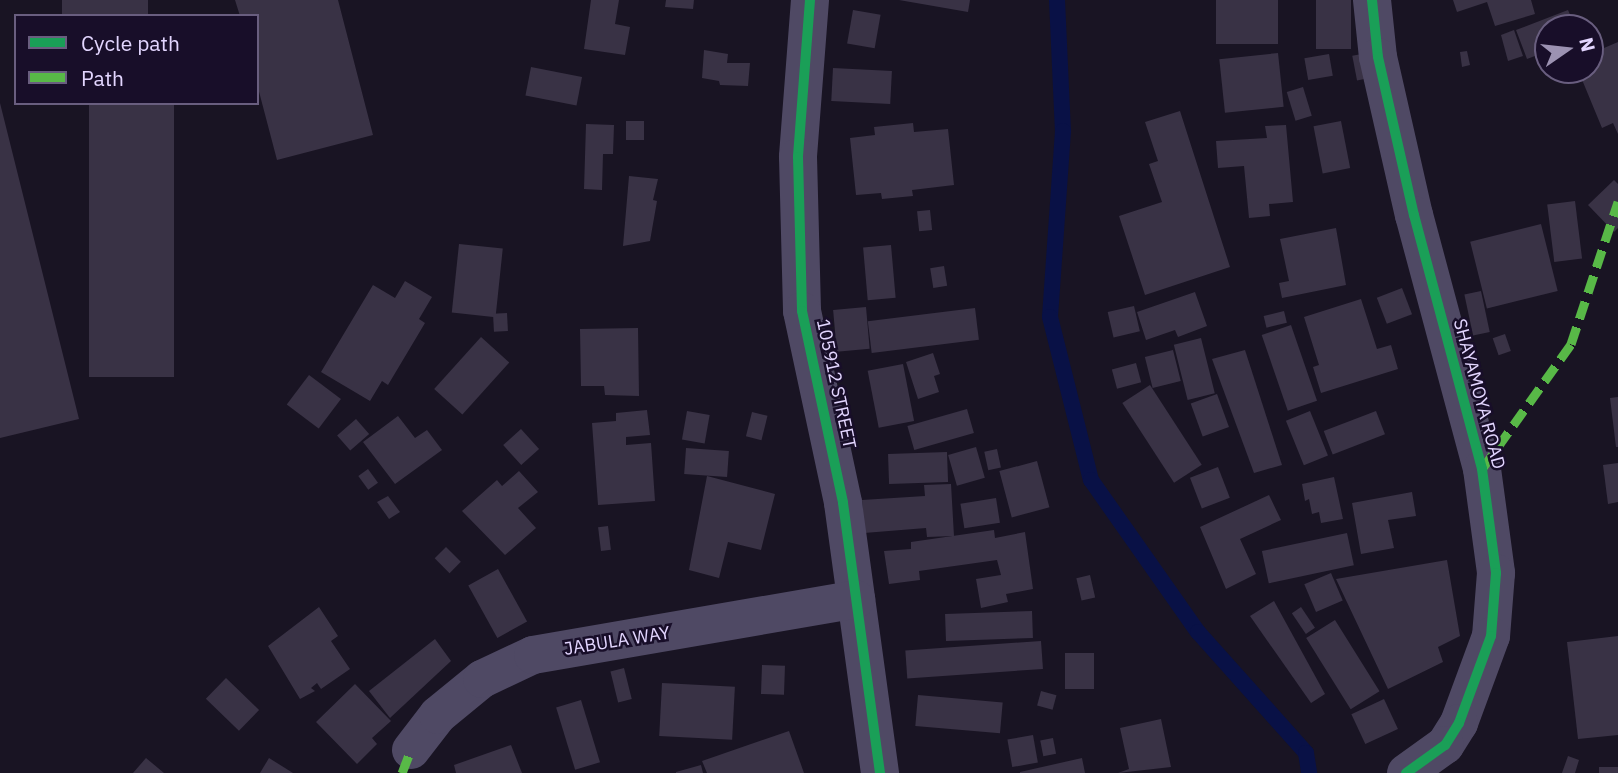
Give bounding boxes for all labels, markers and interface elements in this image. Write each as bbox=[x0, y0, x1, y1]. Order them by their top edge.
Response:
legend bbox=[14, 14, 259, 105]
north arrow bbox=[1534, 14, 1604, 84]
text: Cycle path bbox=[81, 29, 180, 57]
text: N bbox=[1574, 35, 1601, 54]
text: Path bbox=[81, 64, 124, 92]
street label: 105912 STREET bbox=[812, 317, 860, 451]
street label: SHAYAMOYA ROAD bbox=[1449, 317, 1509, 471]
street label: JABULA WAY bbox=[563, 622, 671, 660]

